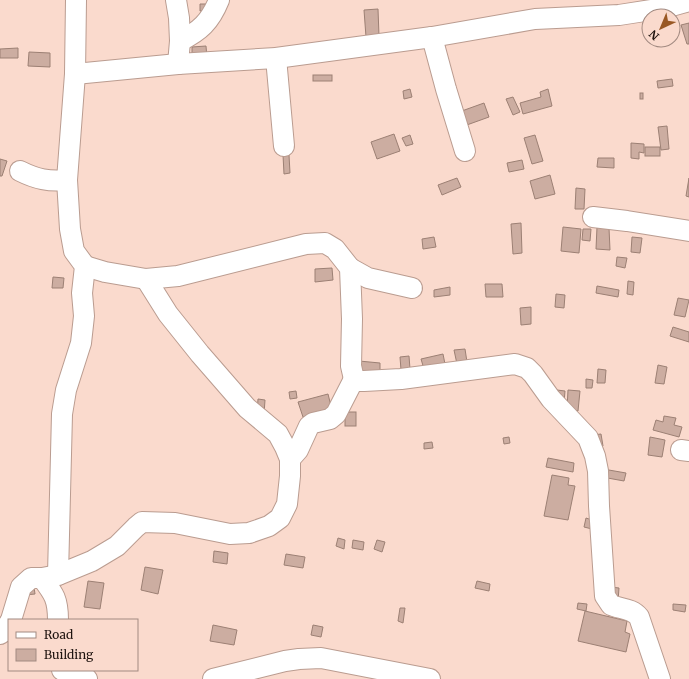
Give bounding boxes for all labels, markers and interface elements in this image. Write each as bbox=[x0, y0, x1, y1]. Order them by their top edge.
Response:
north arrow bbox=[641, 8, 681, 48]
text: N bbox=[646, 27, 662, 43]
legend bbox=[8, 619, 138, 671]
text: Road bbox=[44, 627, 73, 642]
text: Building bbox=[44, 647, 94, 662]

